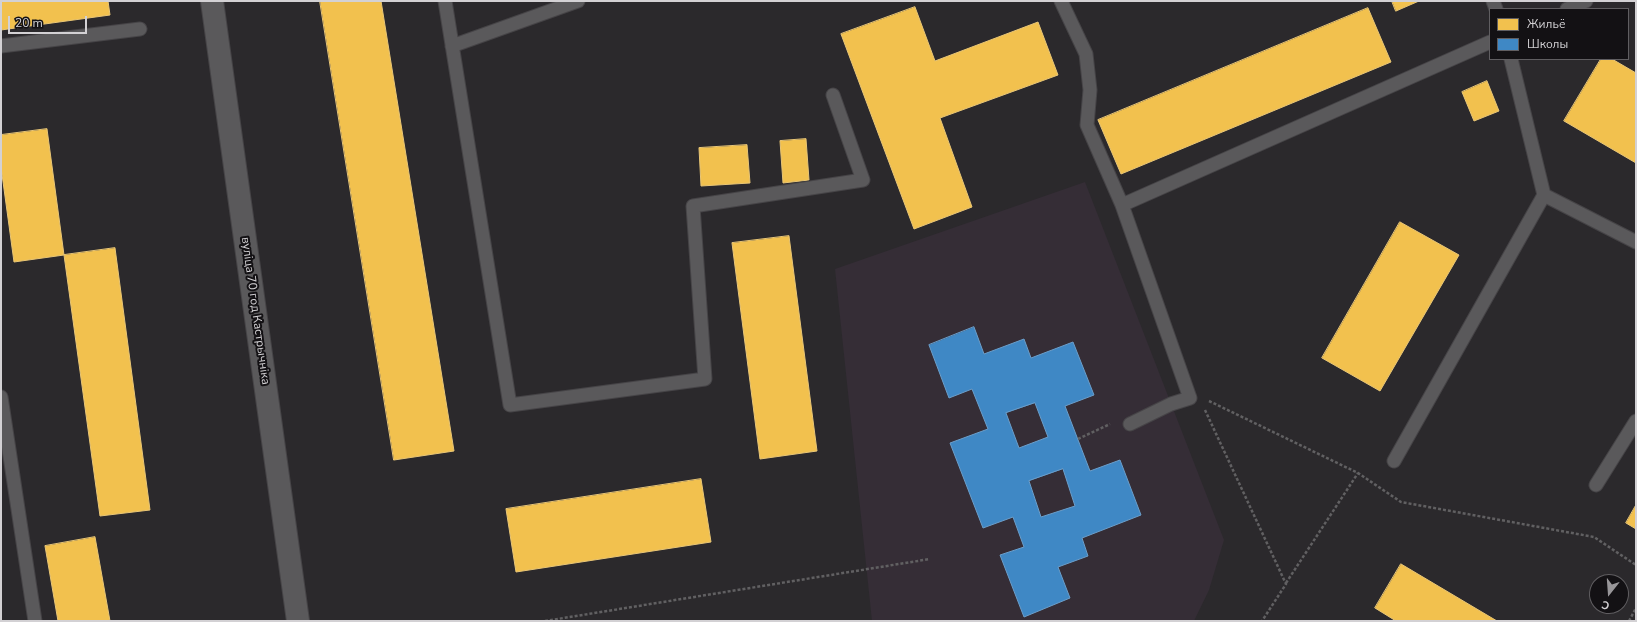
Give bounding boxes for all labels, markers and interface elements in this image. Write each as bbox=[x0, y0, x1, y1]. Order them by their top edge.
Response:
scale bar bbox=[10, 8, 89, 34]
legend bbox=[1489, 8, 1629, 60]
text: 20 m bbox=[15, 15, 43, 31]
text: Жильё bbox=[1527, 16, 1565, 32]
text: Школы bbox=[1527, 36, 1568, 52]
street label: вуліца 70 год Кастрычніка bbox=[237, 236, 273, 386]
north arrow bbox=[1589, 574, 1629, 614]
text: С bbox=[1600, 597, 1611, 613]

